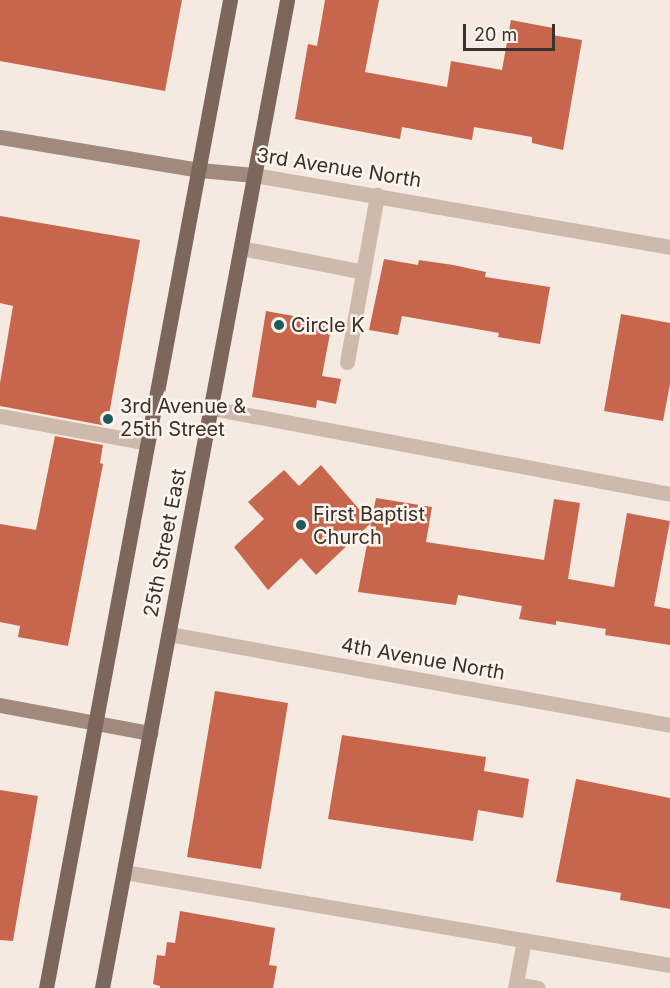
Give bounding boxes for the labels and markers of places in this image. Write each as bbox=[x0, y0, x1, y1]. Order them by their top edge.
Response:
place label: Circle K bbox=[291, 313, 365, 337]
marker: Circle K bbox=[272, 318, 286, 332]
place label: 3rd Avenue & 25th Street bbox=[120, 395, 246, 442]
marker: 3rd Avenue & 25th Street bbox=[101, 412, 115, 426]
place label: First Baptist Church bbox=[313, 502, 425, 549]
marker: First Baptist Church bbox=[294, 518, 308, 532]

